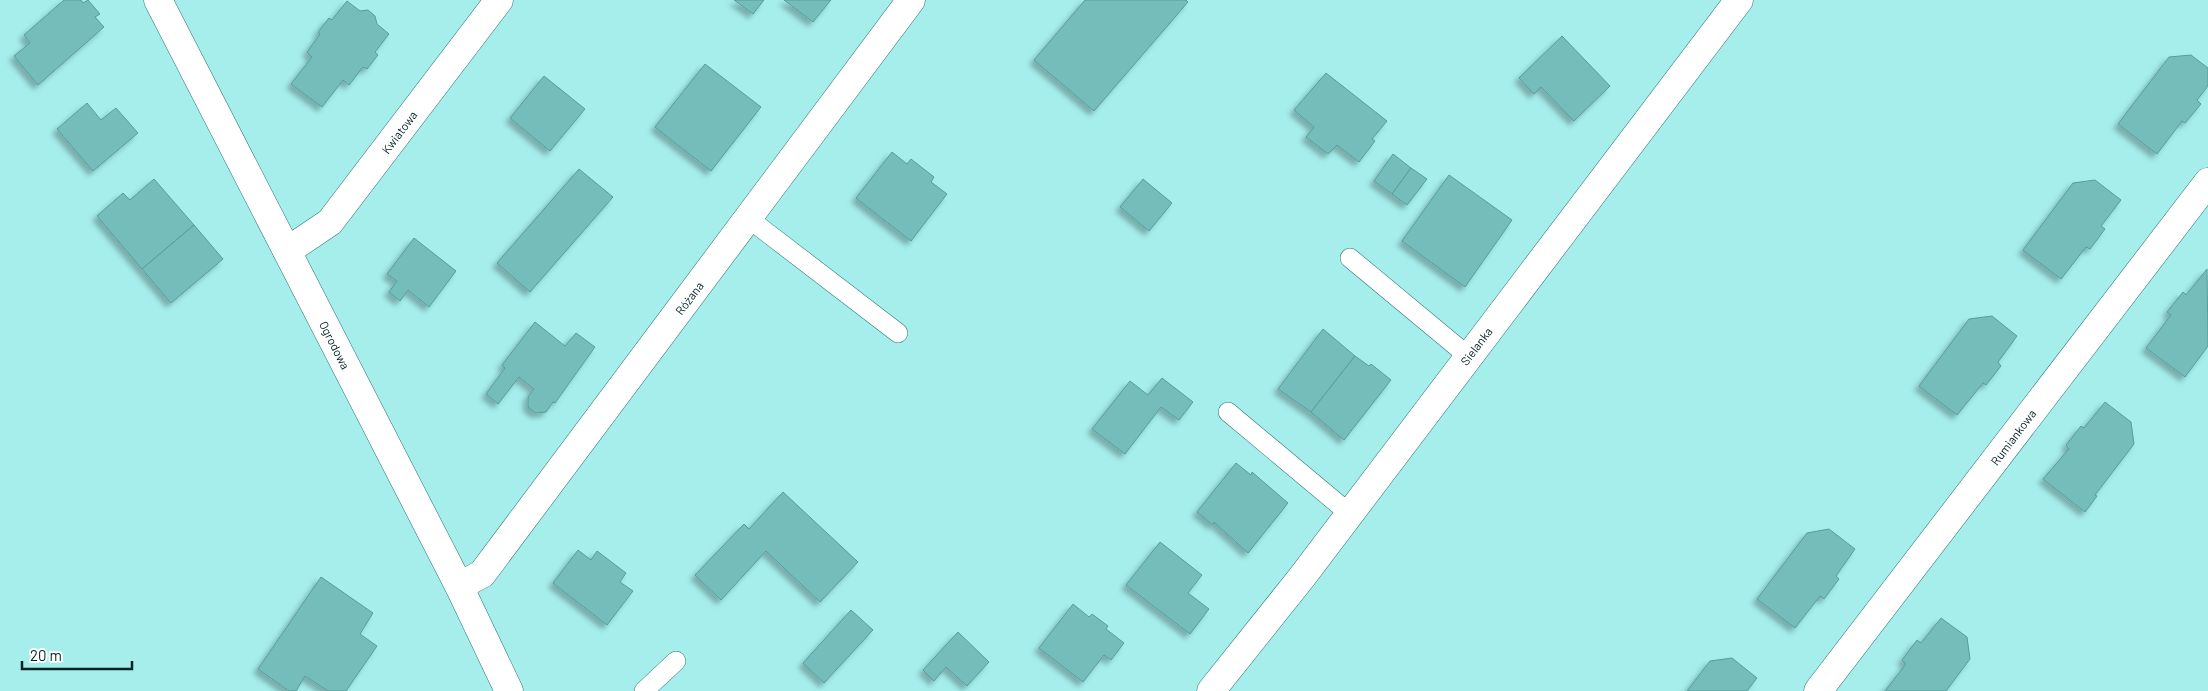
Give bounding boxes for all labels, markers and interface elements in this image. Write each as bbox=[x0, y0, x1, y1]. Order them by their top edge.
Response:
street label: Kwiatowa bbox=[378, 108, 420, 156]
street label: Różana bbox=[672, 279, 706, 317]
street label: Ogrodowa bbox=[317, 319, 353, 371]
street label: Sielanka bbox=[1457, 324, 1495, 368]
street label: Rumiankowa bbox=[1988, 406, 2038, 468]
scale bar bbox=[22, 638, 132, 670]
text: 20 m bbox=[30, 646, 62, 664]

